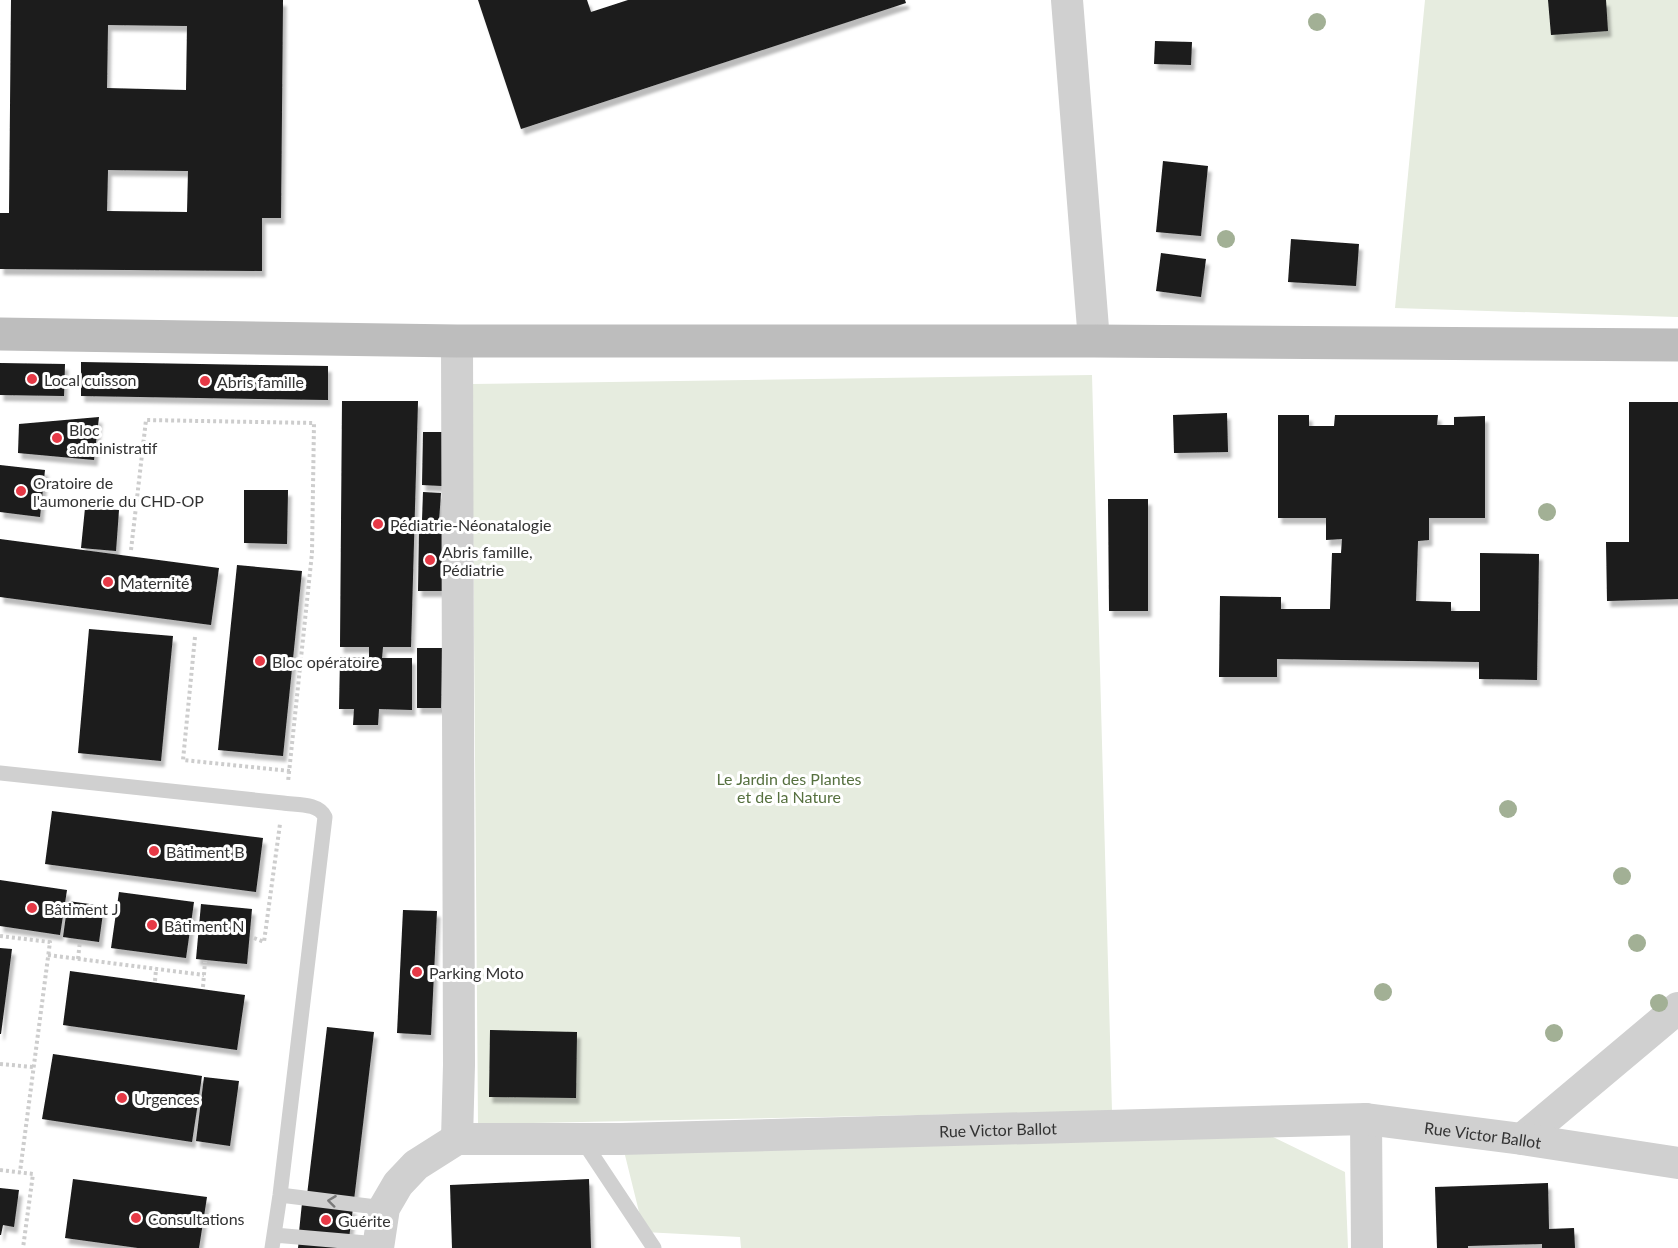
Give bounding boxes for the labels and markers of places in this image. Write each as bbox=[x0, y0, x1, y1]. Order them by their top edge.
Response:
place label: Local cuisson bbox=[44, 370, 136, 389]
marker: Local cuisson bbox=[25, 372, 39, 386]
place label: Abris famille bbox=[217, 372, 304, 391]
marker: Abris famille bbox=[198, 374, 212, 388]
place label: Bloc administratif bbox=[69, 420, 158, 457]
marker: Bloc administratif bbox=[50, 431, 64, 445]
place label: Oratoire de l'aumonerie du CHD-OP bbox=[33, 473, 204, 510]
marker: Oratoire de l'aumonerie du CHD-OP bbox=[14, 484, 28, 498]
place label: Pédiatrie-Néonatalogie bbox=[390, 515, 551, 534]
marker: Pédiatrie-Néonatalogie bbox=[371, 517, 385, 531]
place label: Abris famille, Pédiatrie bbox=[442, 542, 533, 579]
marker: Abris famille, Pédiatrie bbox=[423, 553, 437, 567]
place label: Maternité bbox=[120, 573, 189, 592]
marker: Maternité bbox=[101, 575, 115, 589]
place label: Bloc opératoire bbox=[272, 652, 379, 671]
marker: Bloc opératoire bbox=[253, 654, 267, 668]
place label: Bâtiment B bbox=[166, 842, 245, 861]
marker: Bâtiment B bbox=[147, 844, 161, 858]
place label: Bâtiment J bbox=[44, 899, 118, 918]
marker: Bâtiment J bbox=[25, 901, 39, 915]
place label: Bâtiment N bbox=[164, 916, 244, 935]
marker: Bâtiment N bbox=[145, 918, 159, 932]
place label: Parking Moto bbox=[429, 963, 524, 982]
marker: Parking Moto bbox=[410, 965, 424, 979]
place label: Urgences bbox=[134, 1089, 200, 1108]
marker: Urgences bbox=[115, 1091, 129, 1105]
place label: Consultations bbox=[148, 1209, 245, 1228]
marker: Consultations bbox=[129, 1211, 143, 1225]
place label: Guérite bbox=[338, 1211, 391, 1230]
marker: Guérite bbox=[319, 1213, 333, 1227]

